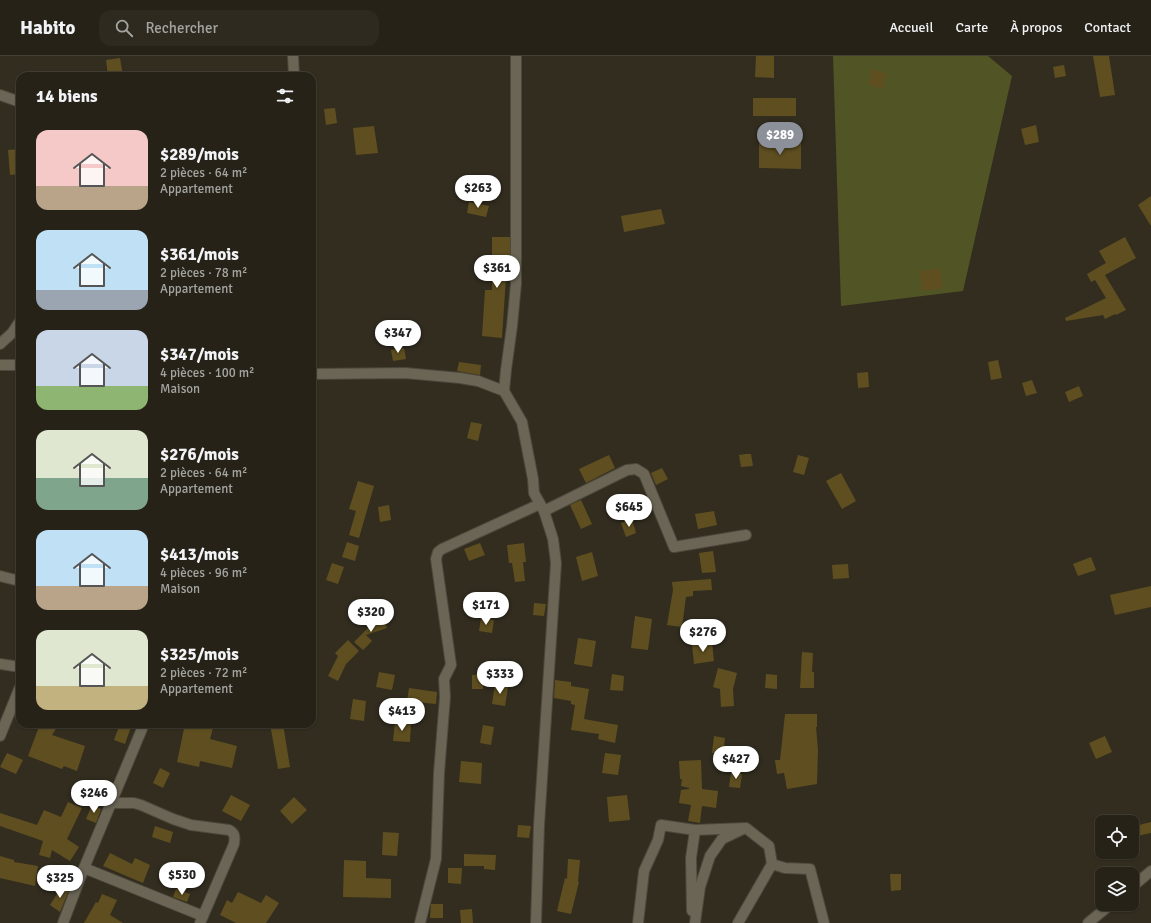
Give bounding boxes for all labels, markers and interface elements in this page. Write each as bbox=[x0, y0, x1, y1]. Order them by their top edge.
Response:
search box bbox=[99, 10, 379, 46]
text: Habito bbox=[20, 16, 75, 40]
icon: search bbox=[113, 17, 135, 39]
text: Rechercher bbox=[145, 19, 218, 37]
text: Accueil bbox=[889, 19, 934, 36]
text: Carte bbox=[956, 19, 988, 36]
text: À propos bbox=[1010, 19, 1062, 36]
text: Contact bbox=[1084, 19, 1131, 36]
icon: filters bbox=[274, 85, 296, 107]
text: 14 biens bbox=[36, 86, 98, 107]
pin: $289 bbox=[756, 122, 804, 156]
text: $289 bbox=[766, 127, 794, 143]
text: $289/mois bbox=[160, 144, 239, 165]
icon: home bbox=[68, 146, 116, 194]
text: 2 pièces · 64 m² bbox=[160, 165, 247, 181]
pin: $263 bbox=[454, 175, 502, 209]
text: $263 bbox=[464, 180, 492, 196]
text: Appartement bbox=[160, 181, 233, 197]
text: $361/mois bbox=[160, 244, 239, 265]
icon: home bbox=[68, 246, 116, 294]
pin: $361 bbox=[473, 255, 521, 289]
text: $361 bbox=[483, 260, 511, 276]
text: 2 pièces · 78 m² bbox=[160, 265, 247, 281]
text: Appartement bbox=[160, 281, 233, 297]
pin: $347 bbox=[374, 320, 422, 354]
text: $347 bbox=[384, 325, 412, 341]
text: $347/mois bbox=[160, 344, 239, 365]
icon: home bbox=[68, 346, 116, 394]
text: 4 pièces · 100 m² bbox=[160, 365, 254, 381]
text: Maison bbox=[160, 381, 200, 397]
text: $276/mois bbox=[160, 444, 239, 465]
icon: home bbox=[68, 446, 116, 494]
text: 2 pièces · 64 m² bbox=[160, 465, 247, 481]
text: Appartement bbox=[160, 481, 233, 497]
pin: $645 bbox=[605, 494, 653, 528]
text: $645 bbox=[615, 499, 643, 515]
text: $413/mois bbox=[160, 544, 239, 565]
icon: home bbox=[68, 546, 116, 594]
text: 4 pièces · 96 m² bbox=[160, 565, 247, 581]
text: Maison bbox=[160, 581, 200, 597]
pin: $171 bbox=[462, 592, 510, 626]
text: $171 bbox=[472, 597, 500, 613]
pin: $320 bbox=[347, 599, 395, 633]
text: $320 bbox=[357, 604, 385, 620]
pin: $276 bbox=[679, 619, 727, 653]
text: $276 bbox=[689, 624, 717, 640]
text: $325/mois bbox=[160, 644, 239, 665]
icon: home bbox=[68, 646, 116, 694]
pin: $333 bbox=[476, 661, 524, 695]
text: 2 pièces · 72 m² bbox=[160, 665, 247, 681]
text: $333 bbox=[486, 666, 514, 682]
text: Appartement bbox=[160, 681, 233, 697]
pin: $413 bbox=[378, 698, 426, 732]
text: $413 bbox=[388, 703, 416, 719]
pin: $427 bbox=[712, 746, 760, 780]
text: $427 bbox=[722, 751, 750, 767]
pin: $246 bbox=[70, 780, 118, 814]
text: $246 bbox=[80, 785, 108, 801]
map controls bbox=[1095, 815, 1139, 911]
button: locate bbox=[1095, 815, 1139, 859]
pin: $530 bbox=[158, 862, 206, 896]
pin: $325 bbox=[36, 865, 84, 899]
text: $530 bbox=[168, 867, 196, 883]
button: layers bbox=[1095, 867, 1139, 911]
text: $325 bbox=[46, 870, 74, 886]

